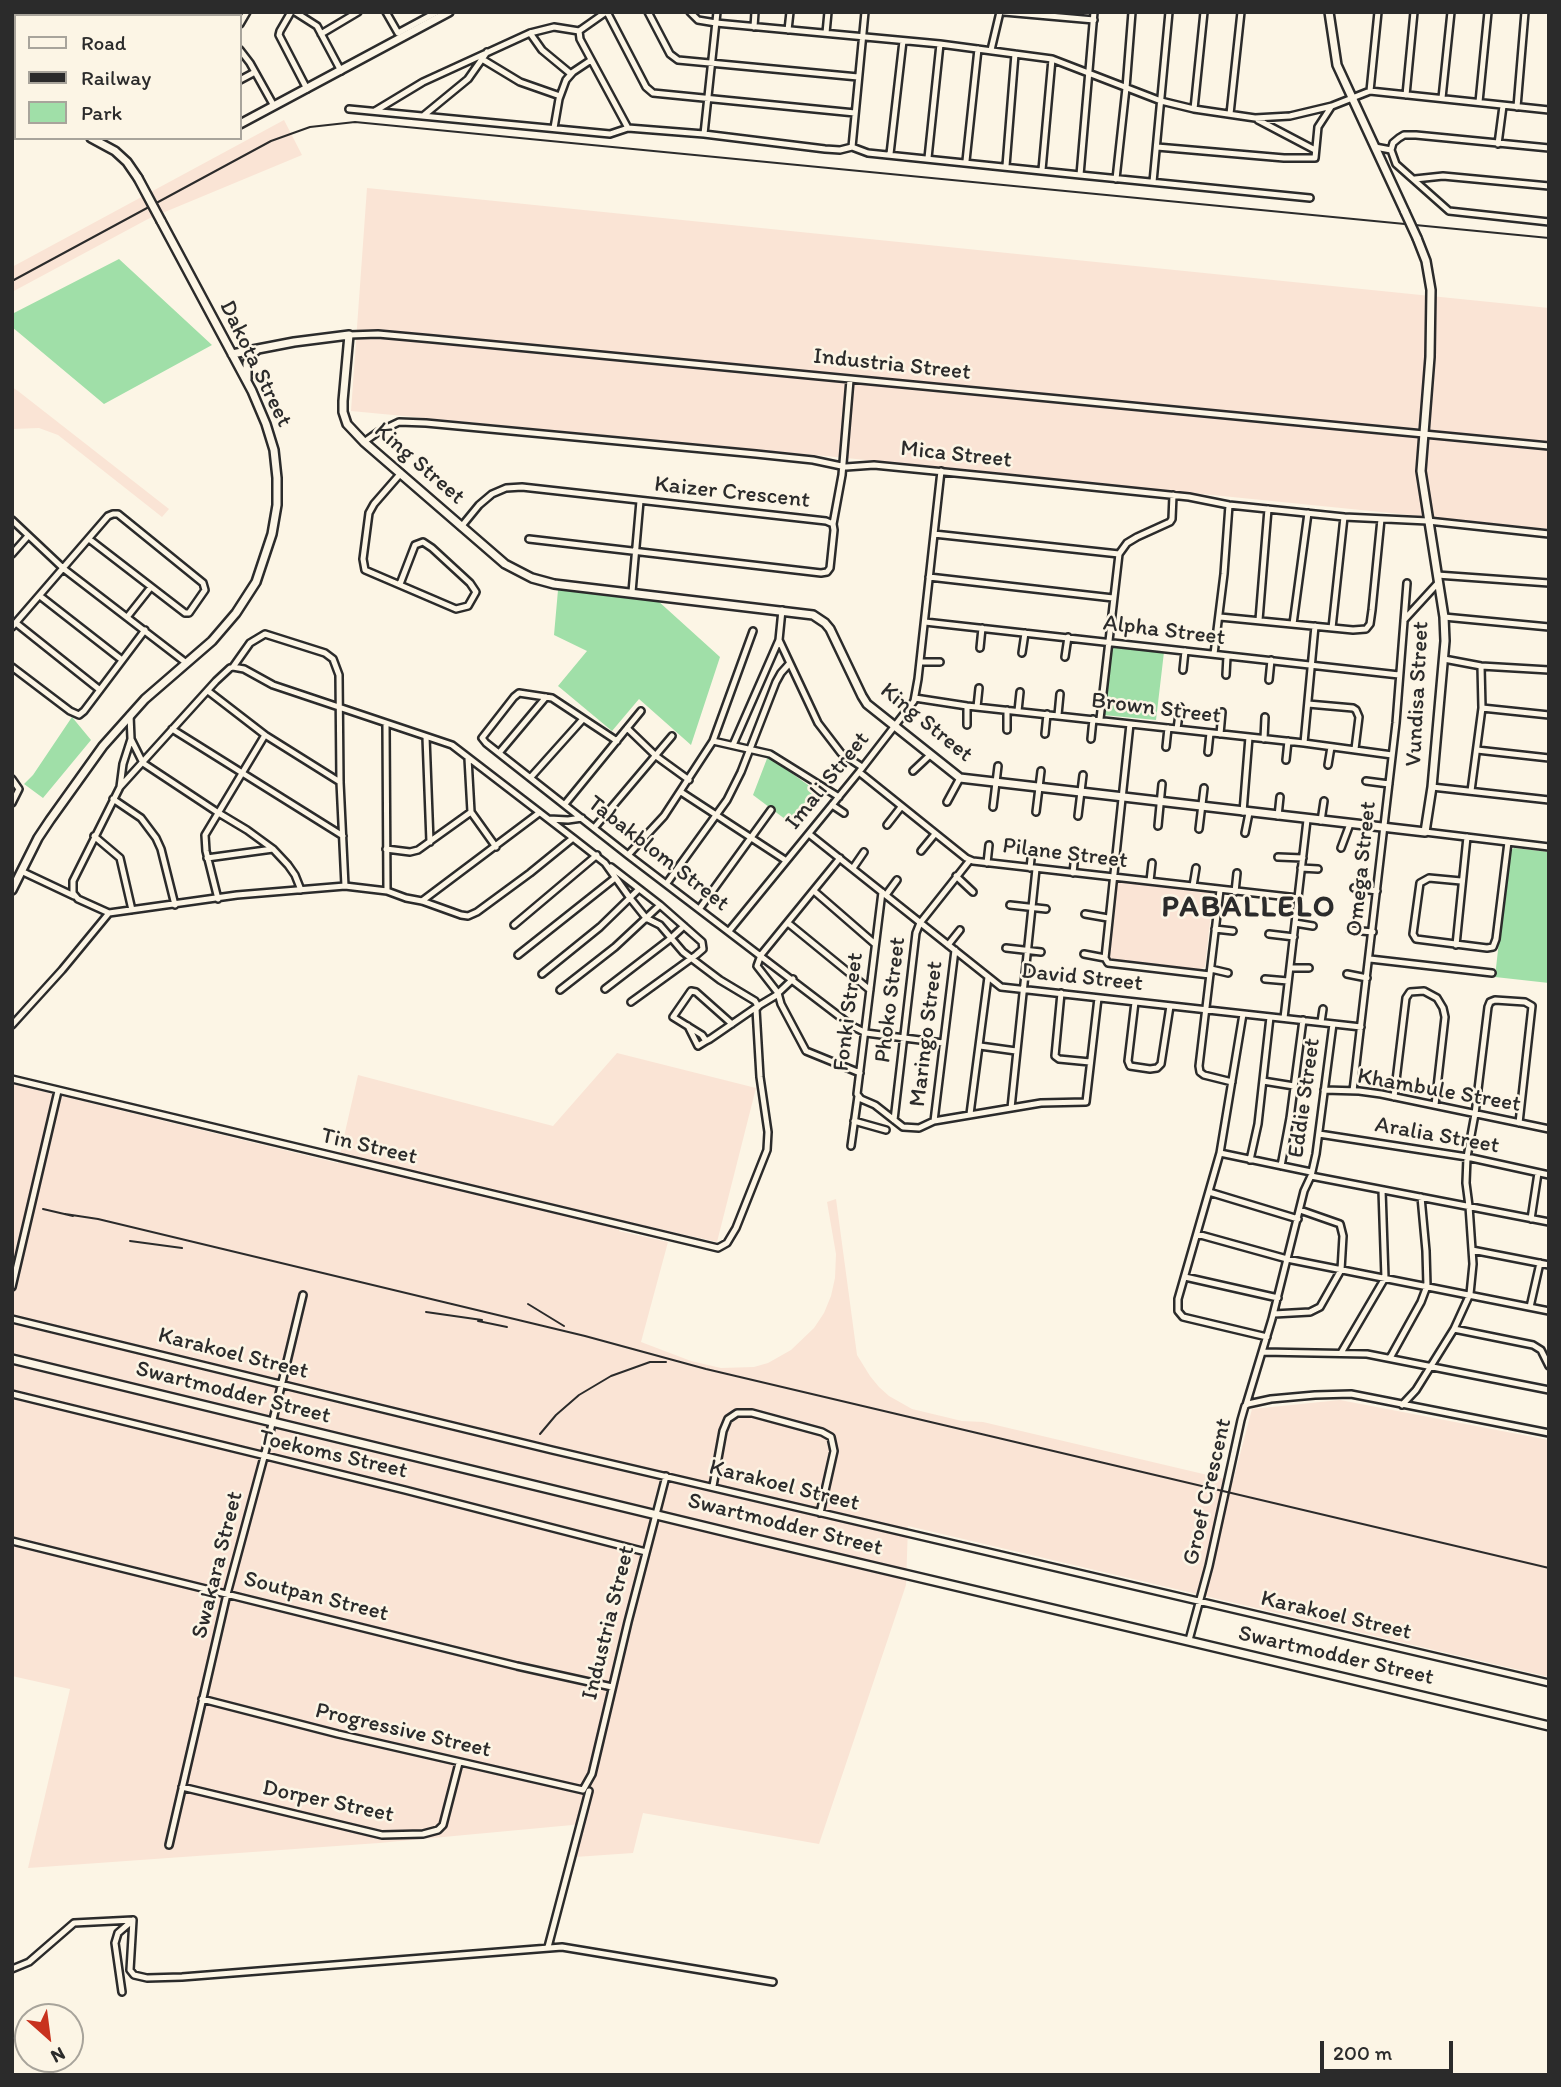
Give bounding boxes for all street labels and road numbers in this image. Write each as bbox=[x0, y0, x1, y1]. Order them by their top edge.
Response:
street label: Dakota Street bbox=[213, 296, 297, 432]
street label: Industria Street bbox=[812, 343, 972, 387]
street label: King Street bbox=[368, 417, 470, 511]
street label: Mica Street bbox=[899, 435, 1013, 475]
street label: Kaizer Crescent bbox=[653, 471, 811, 515]
street label: Alpha Street bbox=[1101, 610, 1227, 652]
street label: Vundisa Street bbox=[1400, 621, 1436, 767]
street label: King Street bbox=[874, 677, 978, 769]
street label: Brown Street bbox=[1090, 687, 1222, 731]
street label: Imali Street bbox=[780, 726, 876, 836]
street label: Tabakblom Street bbox=[582, 790, 734, 918]
street label: Omega Street bbox=[1341, 800, 1383, 938]
street label: Pilane Street bbox=[1001, 833, 1129, 875]
street label: Phoko Street bbox=[870, 935, 912, 1065]
street label: Fonki Street bbox=[828, 951, 870, 1073]
street label: David Street bbox=[1020, 958, 1144, 998]
street label: Maringo Street bbox=[904, 959, 950, 1109]
street label: Eddie Street bbox=[1283, 1036, 1327, 1160]
street label: Khambule Street bbox=[1355, 1063, 1523, 1119]
street label: Aralia Street bbox=[1372, 1111, 1502, 1161]
street label: Tin Street bbox=[318, 1123, 420, 1171]
street label: Karakoel Street bbox=[155, 1322, 311, 1386]
street label: Swartmodder Street bbox=[133, 1355, 333, 1431]
street label: Groef Crescent bbox=[1178, 1416, 1238, 1568]
street label: Toekoms Street bbox=[256, 1424, 410, 1486]
street label: Karakoel Street bbox=[706, 1454, 862, 1518]
street label: Swartmodder Street bbox=[685, 1487, 885, 1563]
street label: Swakara Street bbox=[186, 1489, 250, 1641]
street label: Industria Street bbox=[576, 1543, 642, 1703]
street label: Soutpan Street bbox=[241, 1566, 391, 1628]
street label: Karakoel Street bbox=[1258, 1585, 1414, 1647]
street label: Swartmodder Street bbox=[1236, 1620, 1436, 1692]
street label: Progressive Street bbox=[312, 1697, 494, 1765]
street label: Dorper Street bbox=[260, 1775, 396, 1829]

